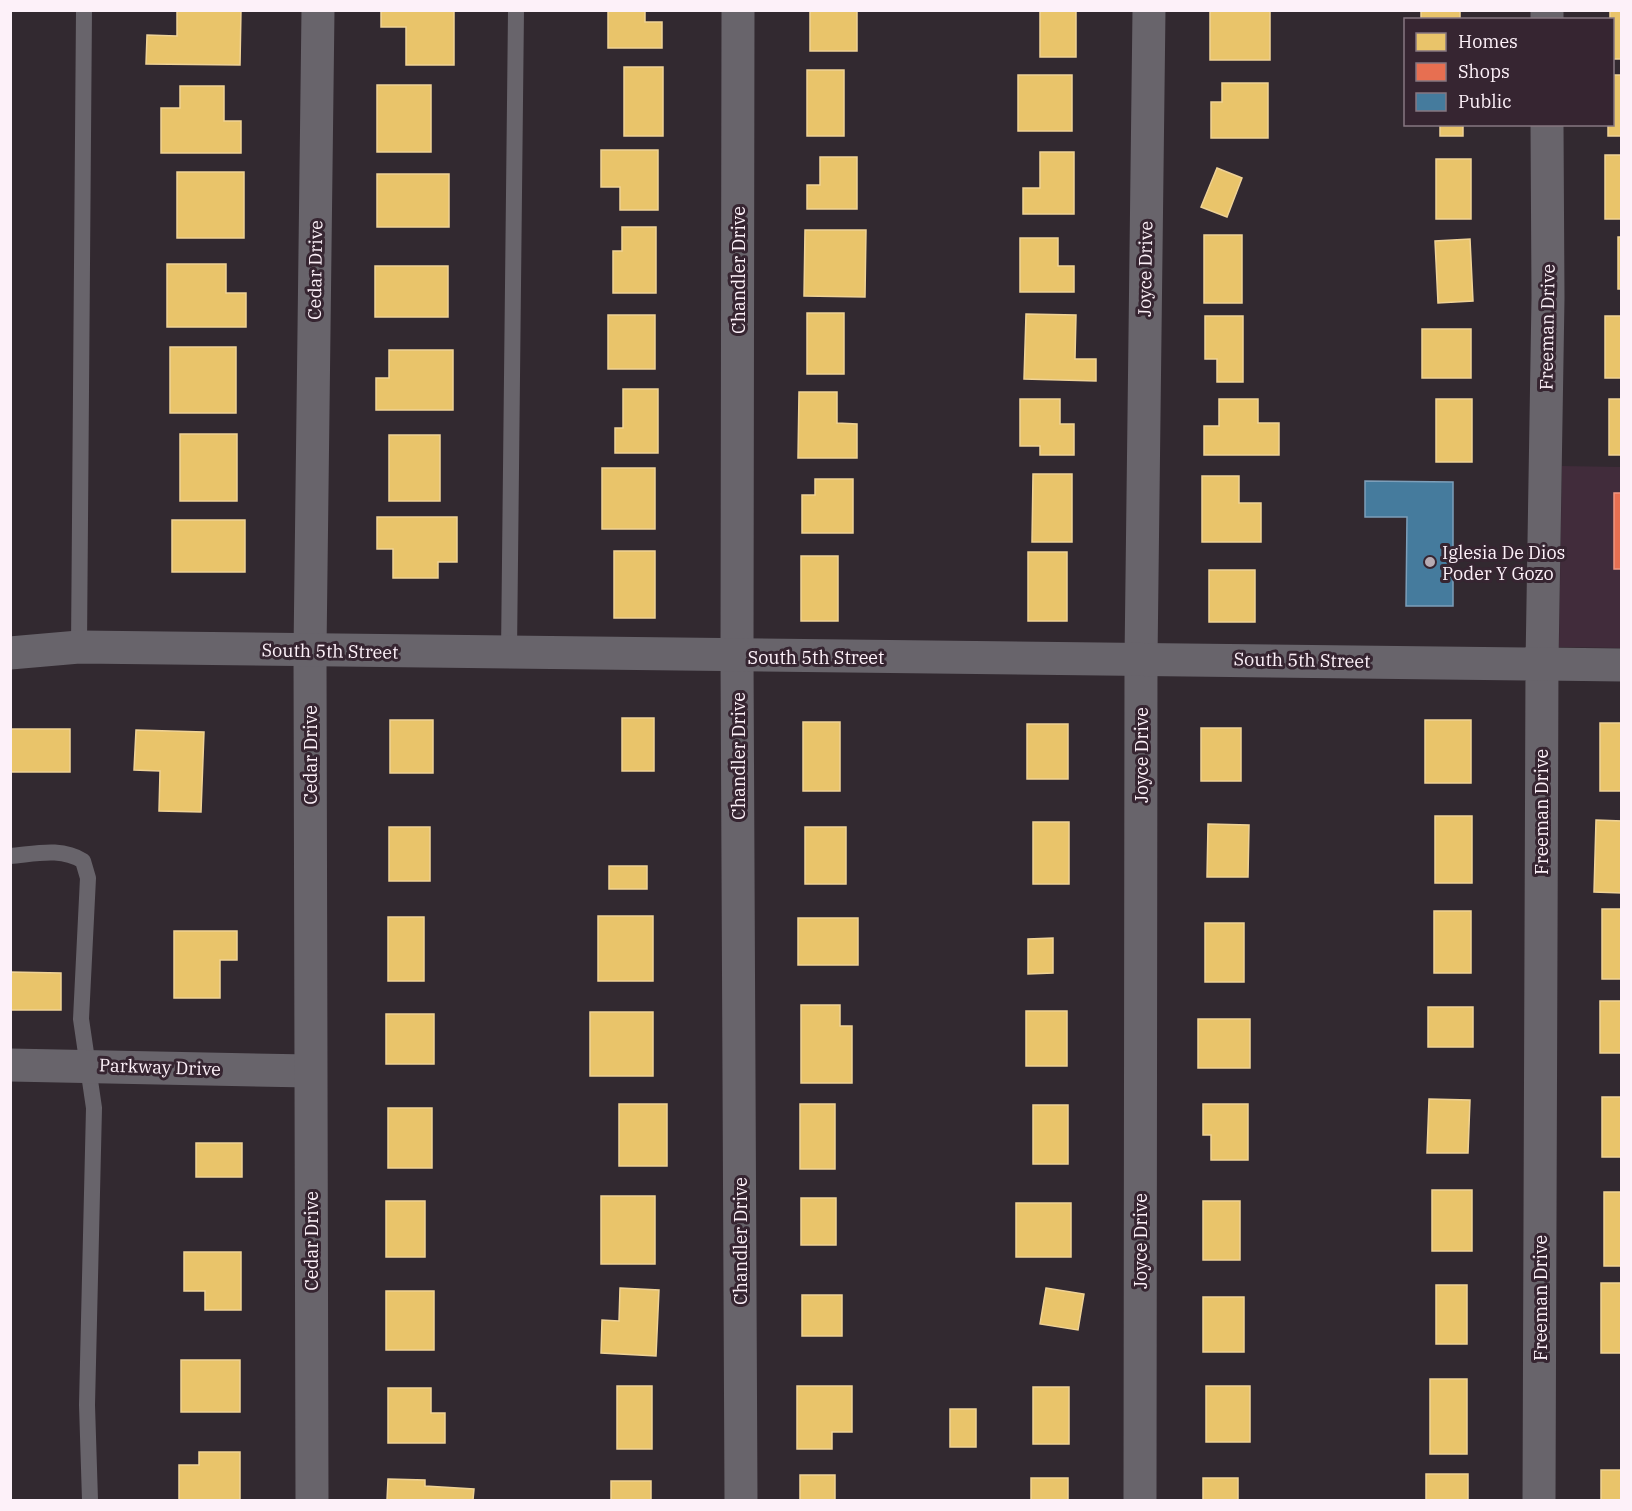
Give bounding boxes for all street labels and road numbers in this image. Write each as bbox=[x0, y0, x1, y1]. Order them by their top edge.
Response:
street label: Chandler Drive bbox=[727, 206, 750, 334]
street label: Cedar Drive bbox=[303, 220, 327, 320]
street label: Joyce Drive bbox=[1133, 221, 1157, 317]
street label: Freeman Drive bbox=[1534, 264, 1560, 390]
street label: South 5th Street bbox=[261, 638, 399, 664]
street label: South 5th Street bbox=[748, 646, 884, 669]
street label: South 5th Street bbox=[1233, 647, 1371, 673]
street label: Chandler Drive bbox=[727, 692, 750, 820]
street label: Cedar Drive bbox=[299, 705, 322, 805]
street label: Joyce Drive bbox=[1130, 707, 1153, 803]
street label: Freeman Drive bbox=[1530, 749, 1553, 875]
street label: Parkway Drive bbox=[99, 1053, 221, 1081]
street label: Chandler Drive bbox=[729, 1177, 752, 1305]
street label: Cedar Drive bbox=[300, 1191, 323, 1291]
street label: Joyce Drive bbox=[1129, 1193, 1152, 1289]
street label: Freeman Drive bbox=[1529, 1235, 1552, 1361]

